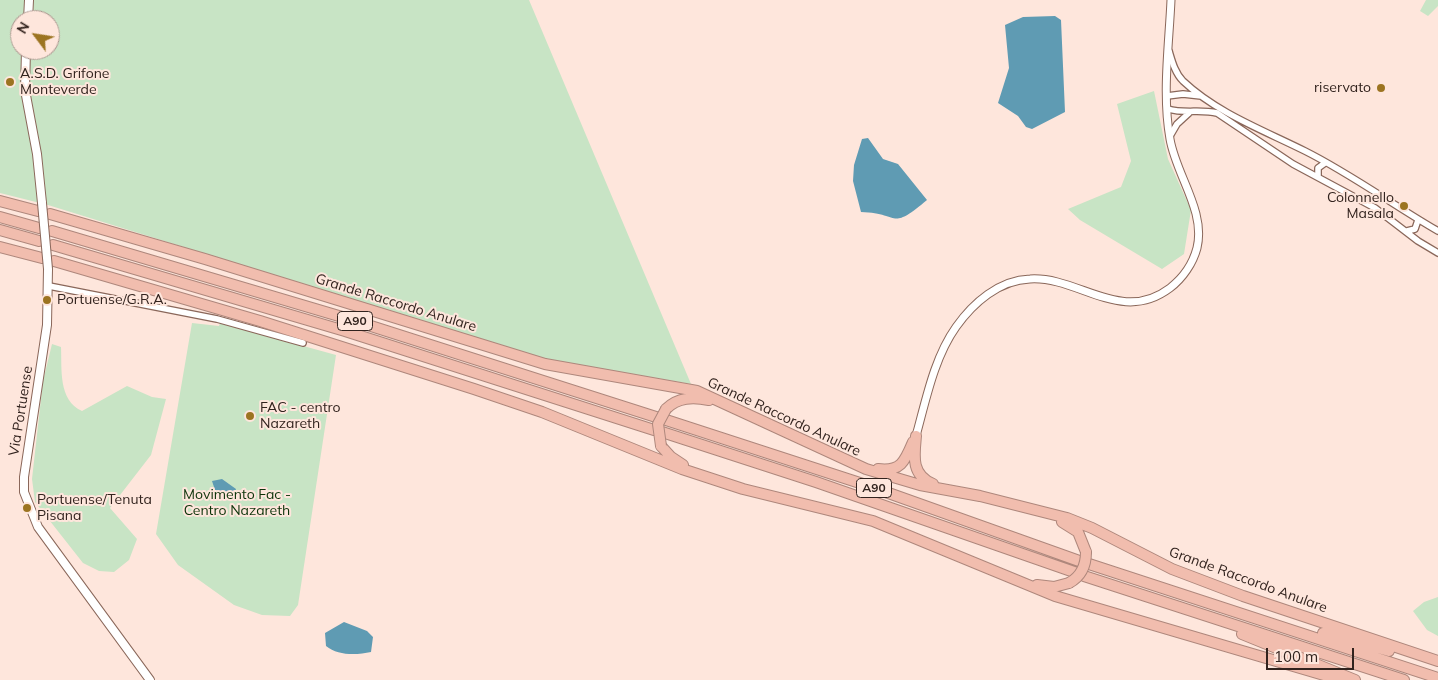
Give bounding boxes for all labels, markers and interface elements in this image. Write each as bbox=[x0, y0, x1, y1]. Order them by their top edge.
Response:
north arrow bbox=[10, 10, 60, 60]
text: N bbox=[13, 19, 33, 37]
place label: A.S.D. Grifone Monteverde bbox=[20, 66, 109, 98]
marker: A.S.D. Grifone Monteverde bbox=[4, 76, 16, 88]
place label: riservato bbox=[1314, 80, 1371, 96]
marker: riservato bbox=[1375, 82, 1387, 94]
place label: Colonnello Masala bbox=[1327, 190, 1394, 222]
marker: Colonnello Masala bbox=[1398, 200, 1410, 212]
street label: Grande Raccordo Anulare bbox=[314, 271, 478, 335]
place label: Portuense/G.R.A. bbox=[57, 292, 167, 308]
marker: Portuense/G.R.A. bbox=[41, 294, 53, 306]
road number: A90 bbox=[338, 312, 372, 331]
street label: Via Portuense bbox=[6, 365, 36, 457]
street label: Grande Raccordo Anulare bbox=[705, 374, 863, 460]
place label: FAC - centro Nazareth bbox=[260, 400, 341, 432]
marker: FAC - centro Nazareth bbox=[244, 410, 256, 422]
road number: A90 bbox=[856, 478, 892, 498]
park label: Movimento Fac - Centro Nazareth bbox=[183, 487, 291, 520]
place label: Portuense/Tenuta Pisana bbox=[37, 492, 152, 524]
marker: Portuense/Tenuta Pisana bbox=[21, 502, 33, 514]
street label: Grande Raccordo Anulare bbox=[1167, 544, 1329, 616]
scale bar bbox=[1268, 638, 1356, 670]
text: 100 m bbox=[1274, 647, 1318, 666]

